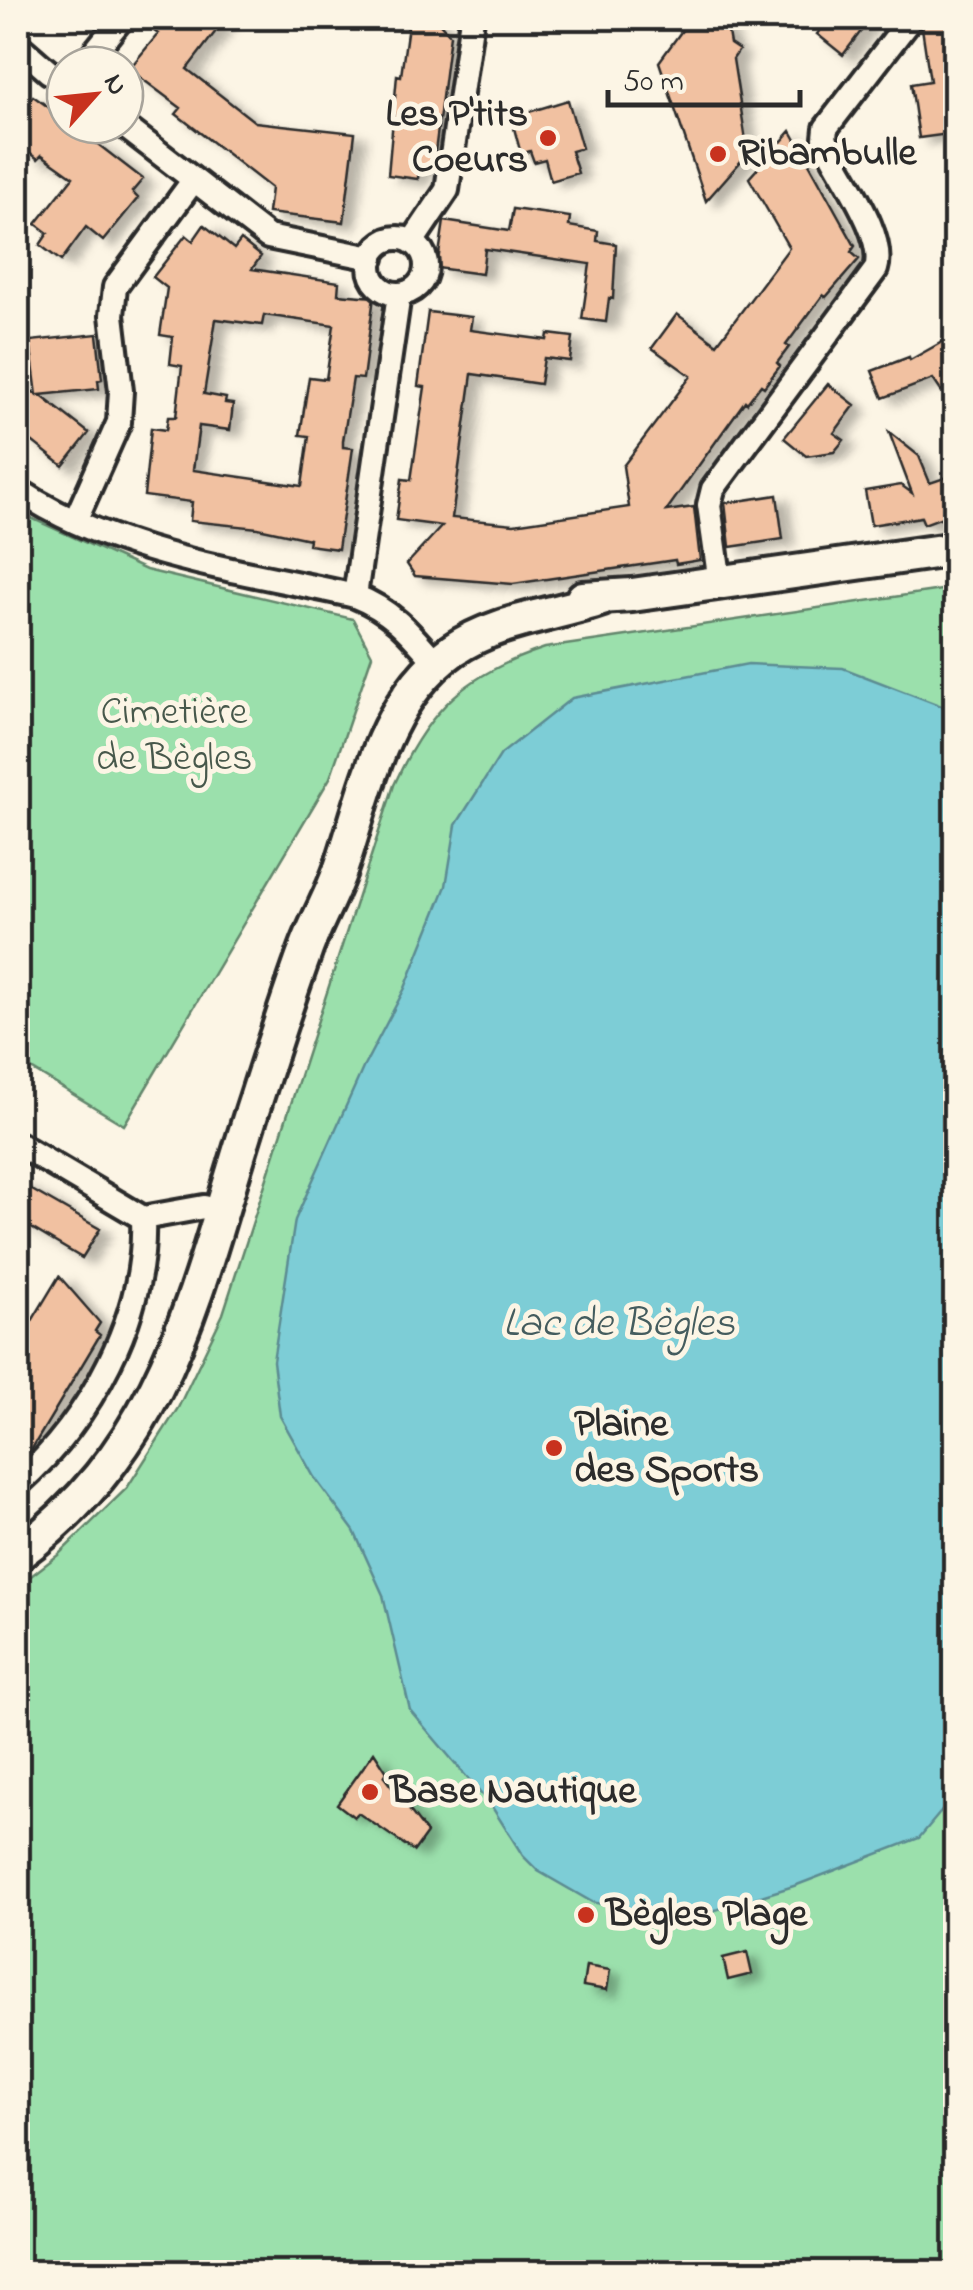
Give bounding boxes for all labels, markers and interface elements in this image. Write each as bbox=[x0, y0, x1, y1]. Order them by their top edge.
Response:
north arrow bbox=[45, 45, 145, 145]
scale bar bbox=[608, 45, 800, 107]
text: 50 m bbox=[623, 61, 684, 105]
text: N bbox=[92, 68, 137, 103]
place label: Les P'tits Coeurs bbox=[386, 86, 528, 191]
place label: Ribambulle bbox=[738, 125, 917, 184]
marker: Les P'tits Coeurs bbox=[537, 127, 559, 149]
marker: Ribambulle bbox=[707, 143, 729, 165]
park label: Cimetière de Bègles bbox=[96, 684, 252, 789]
water label: Lac de Bègles bbox=[503, 1294, 736, 1356]
place label: Plaine des Sports bbox=[574, 1396, 759, 1501]
marker: Plaine des Sports bbox=[543, 1437, 565, 1459]
place label: Base Nautique bbox=[388, 1763, 637, 1822]
marker: Base Nautique bbox=[359, 1781, 381, 1803]
place label: Bègles Plage bbox=[604, 1886, 808, 1945]
marker: Bègles Plage bbox=[575, 1904, 597, 1926]

